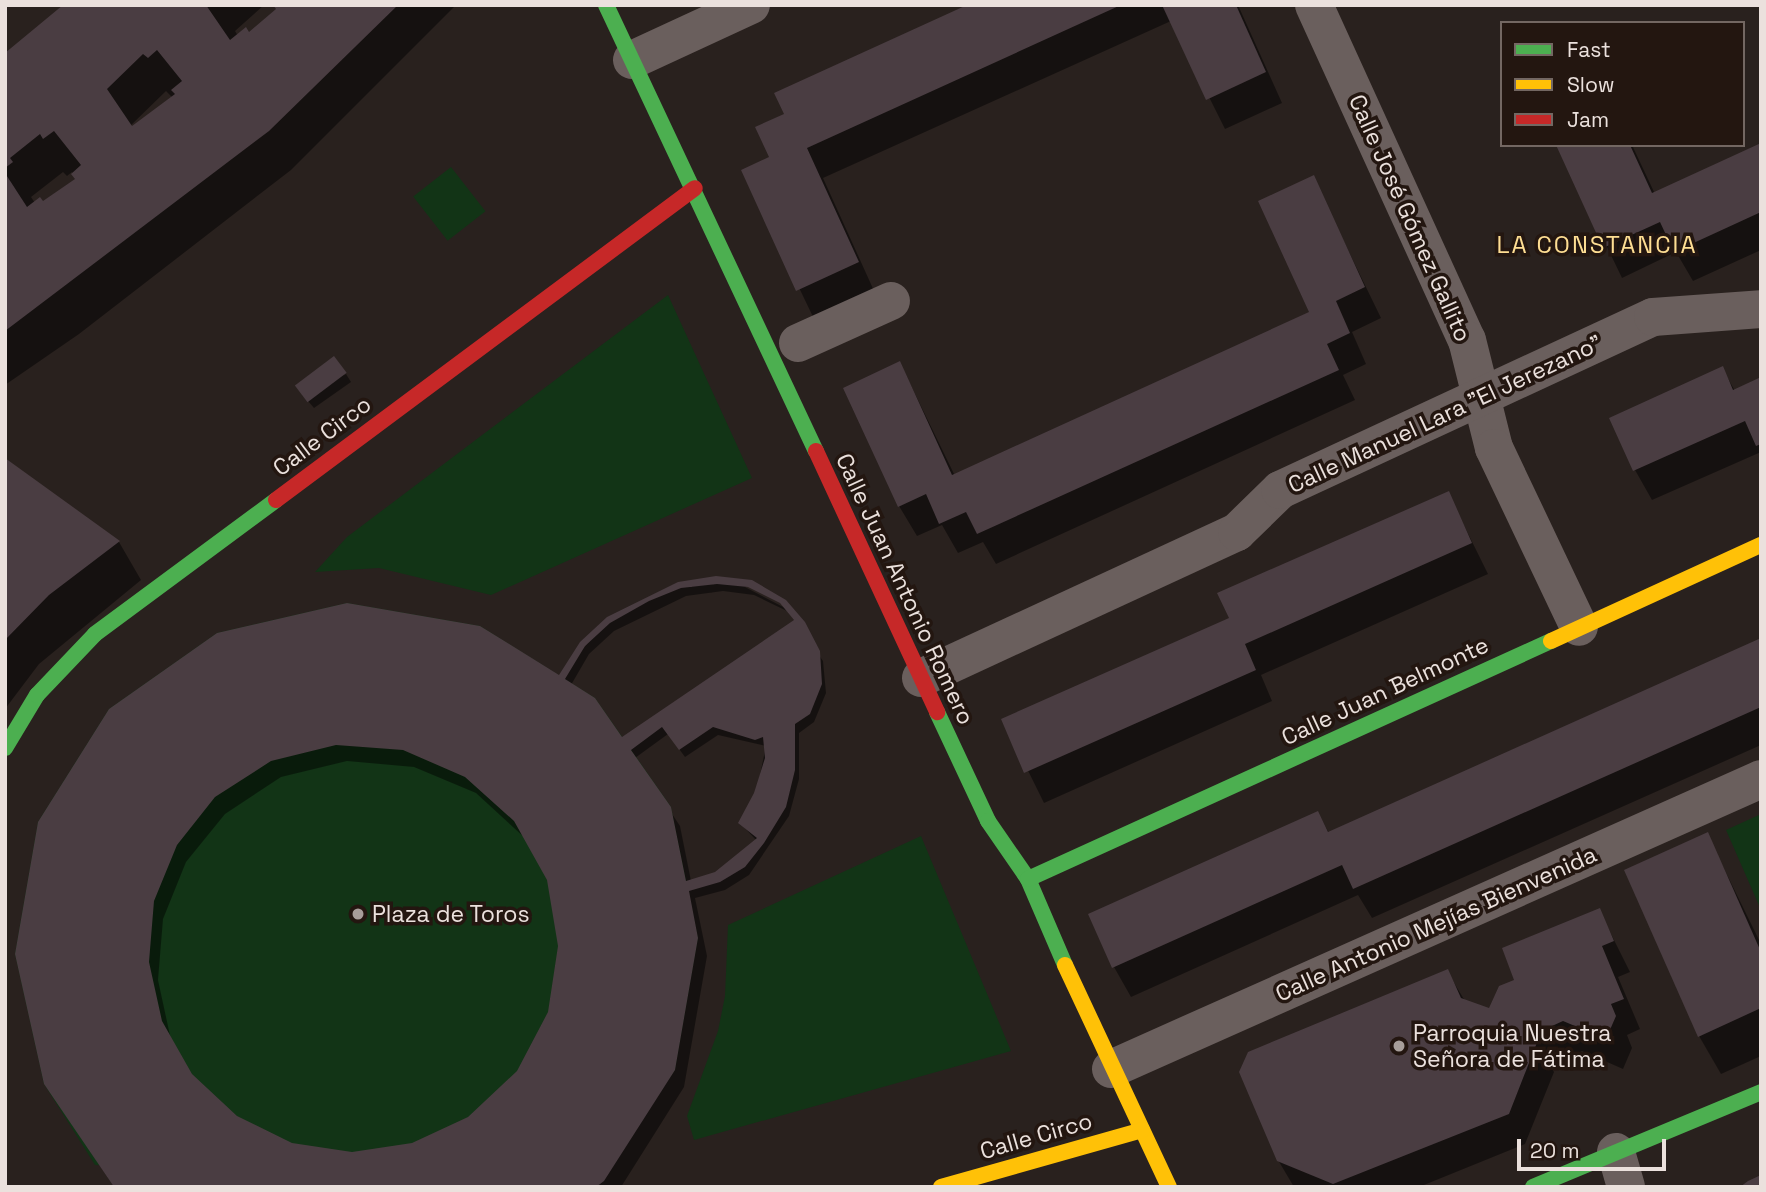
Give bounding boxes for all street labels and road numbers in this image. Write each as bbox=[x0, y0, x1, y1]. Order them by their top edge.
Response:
street label: Calle José Gómez Gallito bbox=[1343, 90, 1477, 346]
street label: Calle Manuel Lara "El Jerezano" bbox=[1284, 329, 1606, 499]
street label: Calle Circo bbox=[268, 390, 376, 482]
street label: Calle Juan Antonio Romero bbox=[830, 449, 980, 729]
street label: Calle Juan Belmonte bbox=[1277, 631, 1493, 751]
street label: Calle Antonio Mejías Bienvenida bbox=[1271, 840, 1601, 1008]
street label: Calle Circo bbox=[977, 1107, 1095, 1165]

